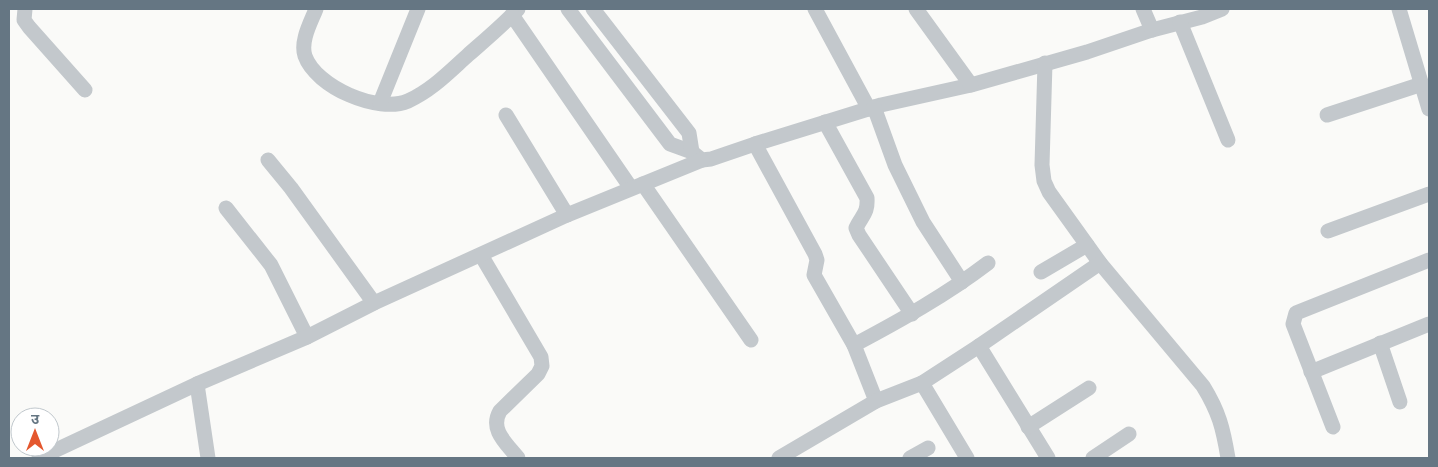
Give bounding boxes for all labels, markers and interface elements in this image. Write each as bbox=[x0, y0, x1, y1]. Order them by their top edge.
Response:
north arrow bbox=[10, 407, 60, 457]
text: उ bbox=[31, 411, 40, 427]

